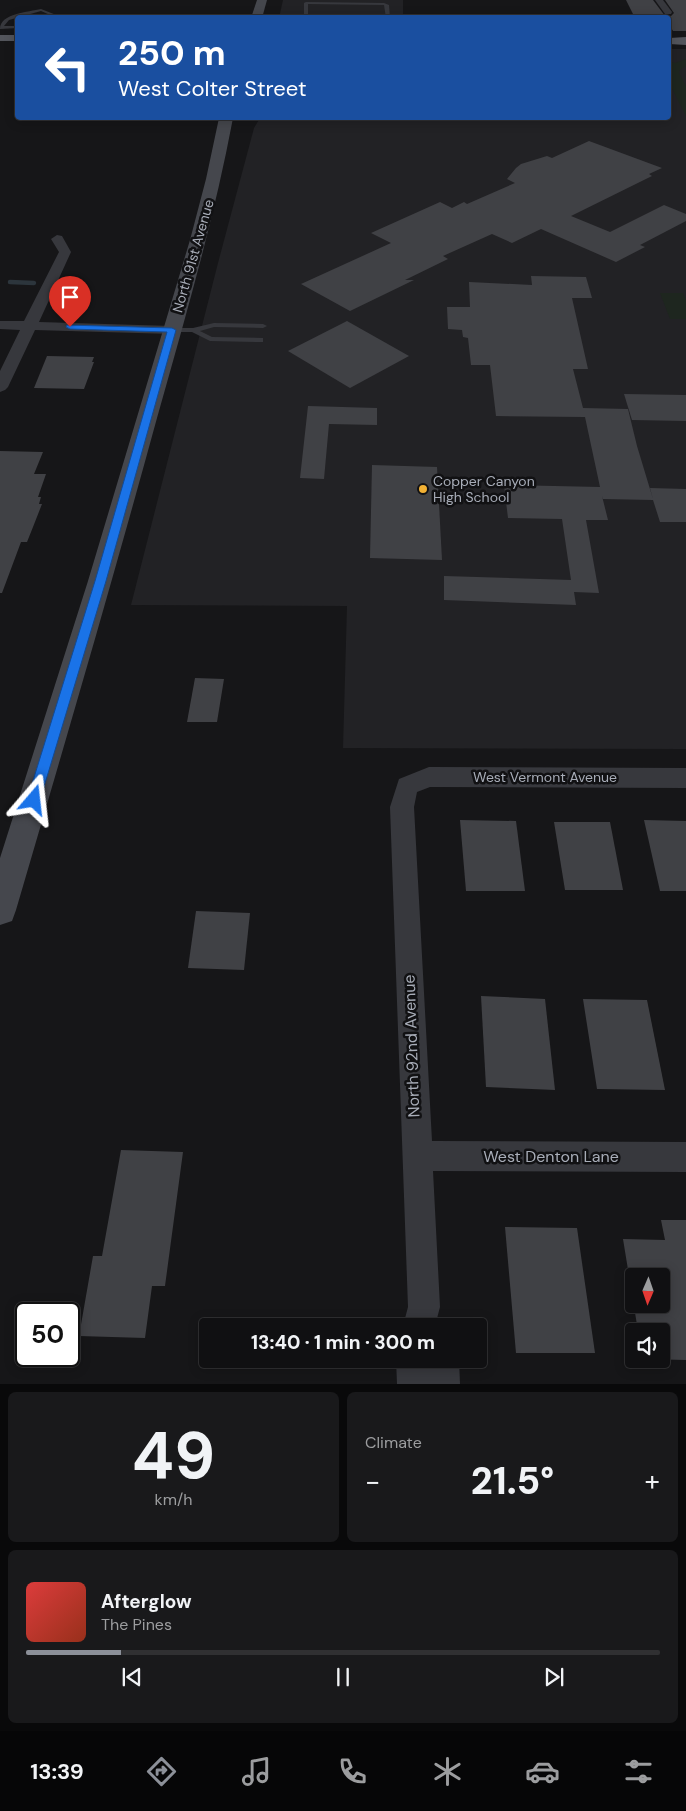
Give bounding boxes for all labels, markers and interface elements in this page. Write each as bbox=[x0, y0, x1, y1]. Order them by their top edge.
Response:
text: 250 m bbox=[118, 30, 226, 76]
icon: left bbox=[35, 35, 100, 100]
text: West Colter Street bbox=[118, 74, 307, 103]
street label: North 91st Avenue bbox=[168, 197, 218, 315]
pin bbox=[49, 276, 91, 327]
icon: arrive bbox=[56, 283, 84, 311]
place label: Copper Canyon High School bbox=[433, 472, 535, 506]
marker: Copper Canyon High School bbox=[417, 483, 429, 495]
street label: West Vermont Avenue bbox=[473, 768, 617, 786]
position arrow bbox=[7, 773, 59, 825]
street label: North 92nd Avenue bbox=[399, 974, 424, 1118]
street label: West Denton Lane bbox=[483, 1146, 619, 1167]
north arrow bbox=[625, 1268, 670, 1312]
map controls bbox=[625, 1268, 670, 1368]
speed limit sign: 50 bbox=[15, 1302, 80, 1367]
button: sound bbox=[625, 1323, 670, 1368]
text: 13:40 · 1 min · 300 m bbox=[251, 1330, 435, 1355]
text: 49 bbox=[132, 1414, 215, 1498]
text: Climate bbox=[365, 1432, 422, 1453]
text: 21.5° bbox=[471, 1456, 554, 1506]
text: − bbox=[365, 1463, 380, 1500]
text: + bbox=[645, 1463, 660, 1500]
text: km/h bbox=[155, 1489, 192, 1510]
text: Afterglow bbox=[101, 1589, 192, 1614]
text: The Pines bbox=[101, 1614, 172, 1635]
icon: previous bbox=[118, 1663, 146, 1691]
icon: pause bbox=[329, 1663, 357, 1691]
icon: next bbox=[540, 1663, 568, 1691]
icon: directions bbox=[144, 1754, 179, 1789]
icon: music bbox=[239, 1754, 274, 1789]
icon: phone bbox=[335, 1754, 370, 1789]
icon: climate bbox=[430, 1754, 465, 1789]
icon: car bbox=[525, 1754, 560, 1789]
icon: filters bbox=[621, 1754, 656, 1789]
text: 13:39 bbox=[30, 1757, 84, 1786]

